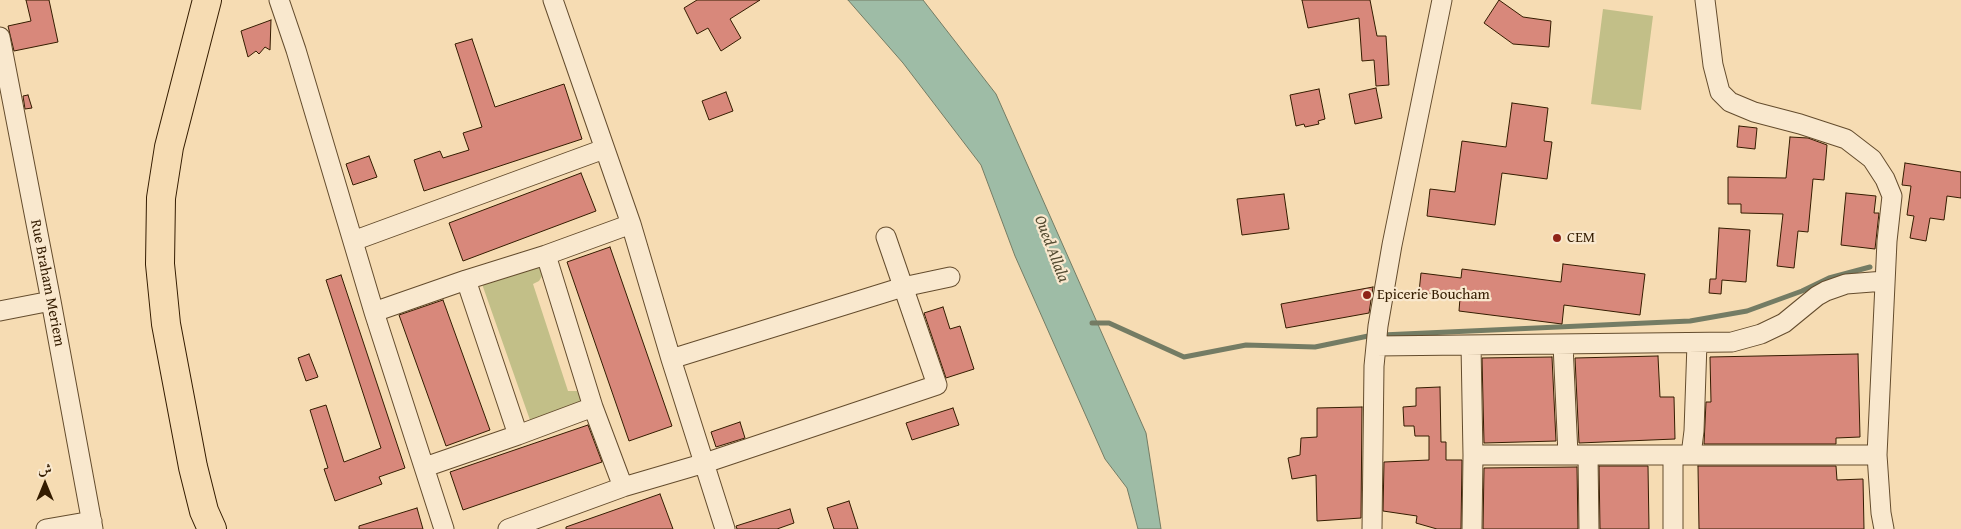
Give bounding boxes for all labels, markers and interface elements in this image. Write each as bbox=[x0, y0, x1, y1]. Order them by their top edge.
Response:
water label: Oued Allala bbox=[1029, 213, 1073, 285]
street label: Rue Braham Meriem bbox=[26, 218, 68, 348]
place label: CEM bbox=[1567, 229, 1595, 247]
marker: CEM bbox=[1551, 232, 1563, 244]
place label: Epicerie Boucham bbox=[1377, 286, 1490, 304]
marker: Epicerie Boucham bbox=[1361, 289, 1373, 301]
north arrow bbox=[20, 459, 70, 509]
text: ش bbox=[38, 459, 52, 479]

